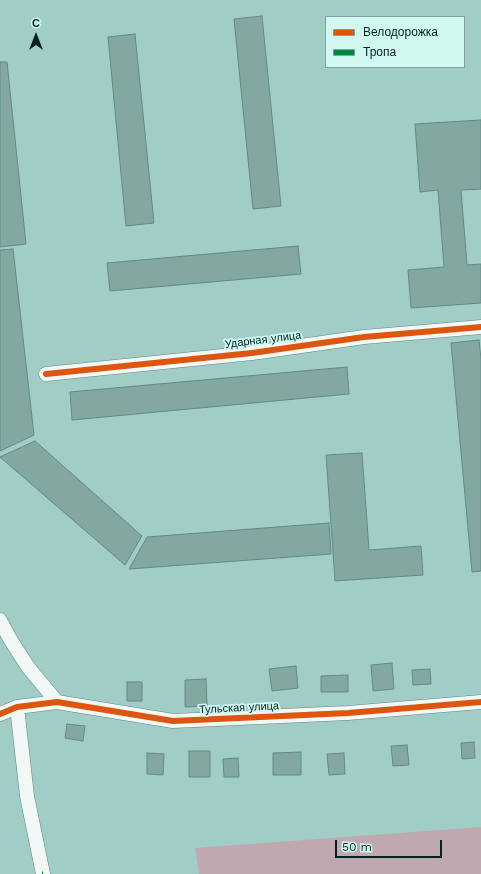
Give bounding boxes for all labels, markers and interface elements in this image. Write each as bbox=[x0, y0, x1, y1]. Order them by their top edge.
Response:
north arrow bbox=[16, 16, 56, 56]
legend bbox=[325, 16, 465, 68]
text: С bbox=[32, 17, 40, 30]
text: Велодорожка bbox=[363, 25, 438, 39]
text: Тропа bbox=[363, 45, 396, 59]
street label: Ударная улица bbox=[224, 329, 302, 351]
street label: Тульская улица bbox=[199, 699, 279, 717]
scale bar bbox=[337, 832, 444, 858]
text: 50 m bbox=[342, 840, 372, 854]

